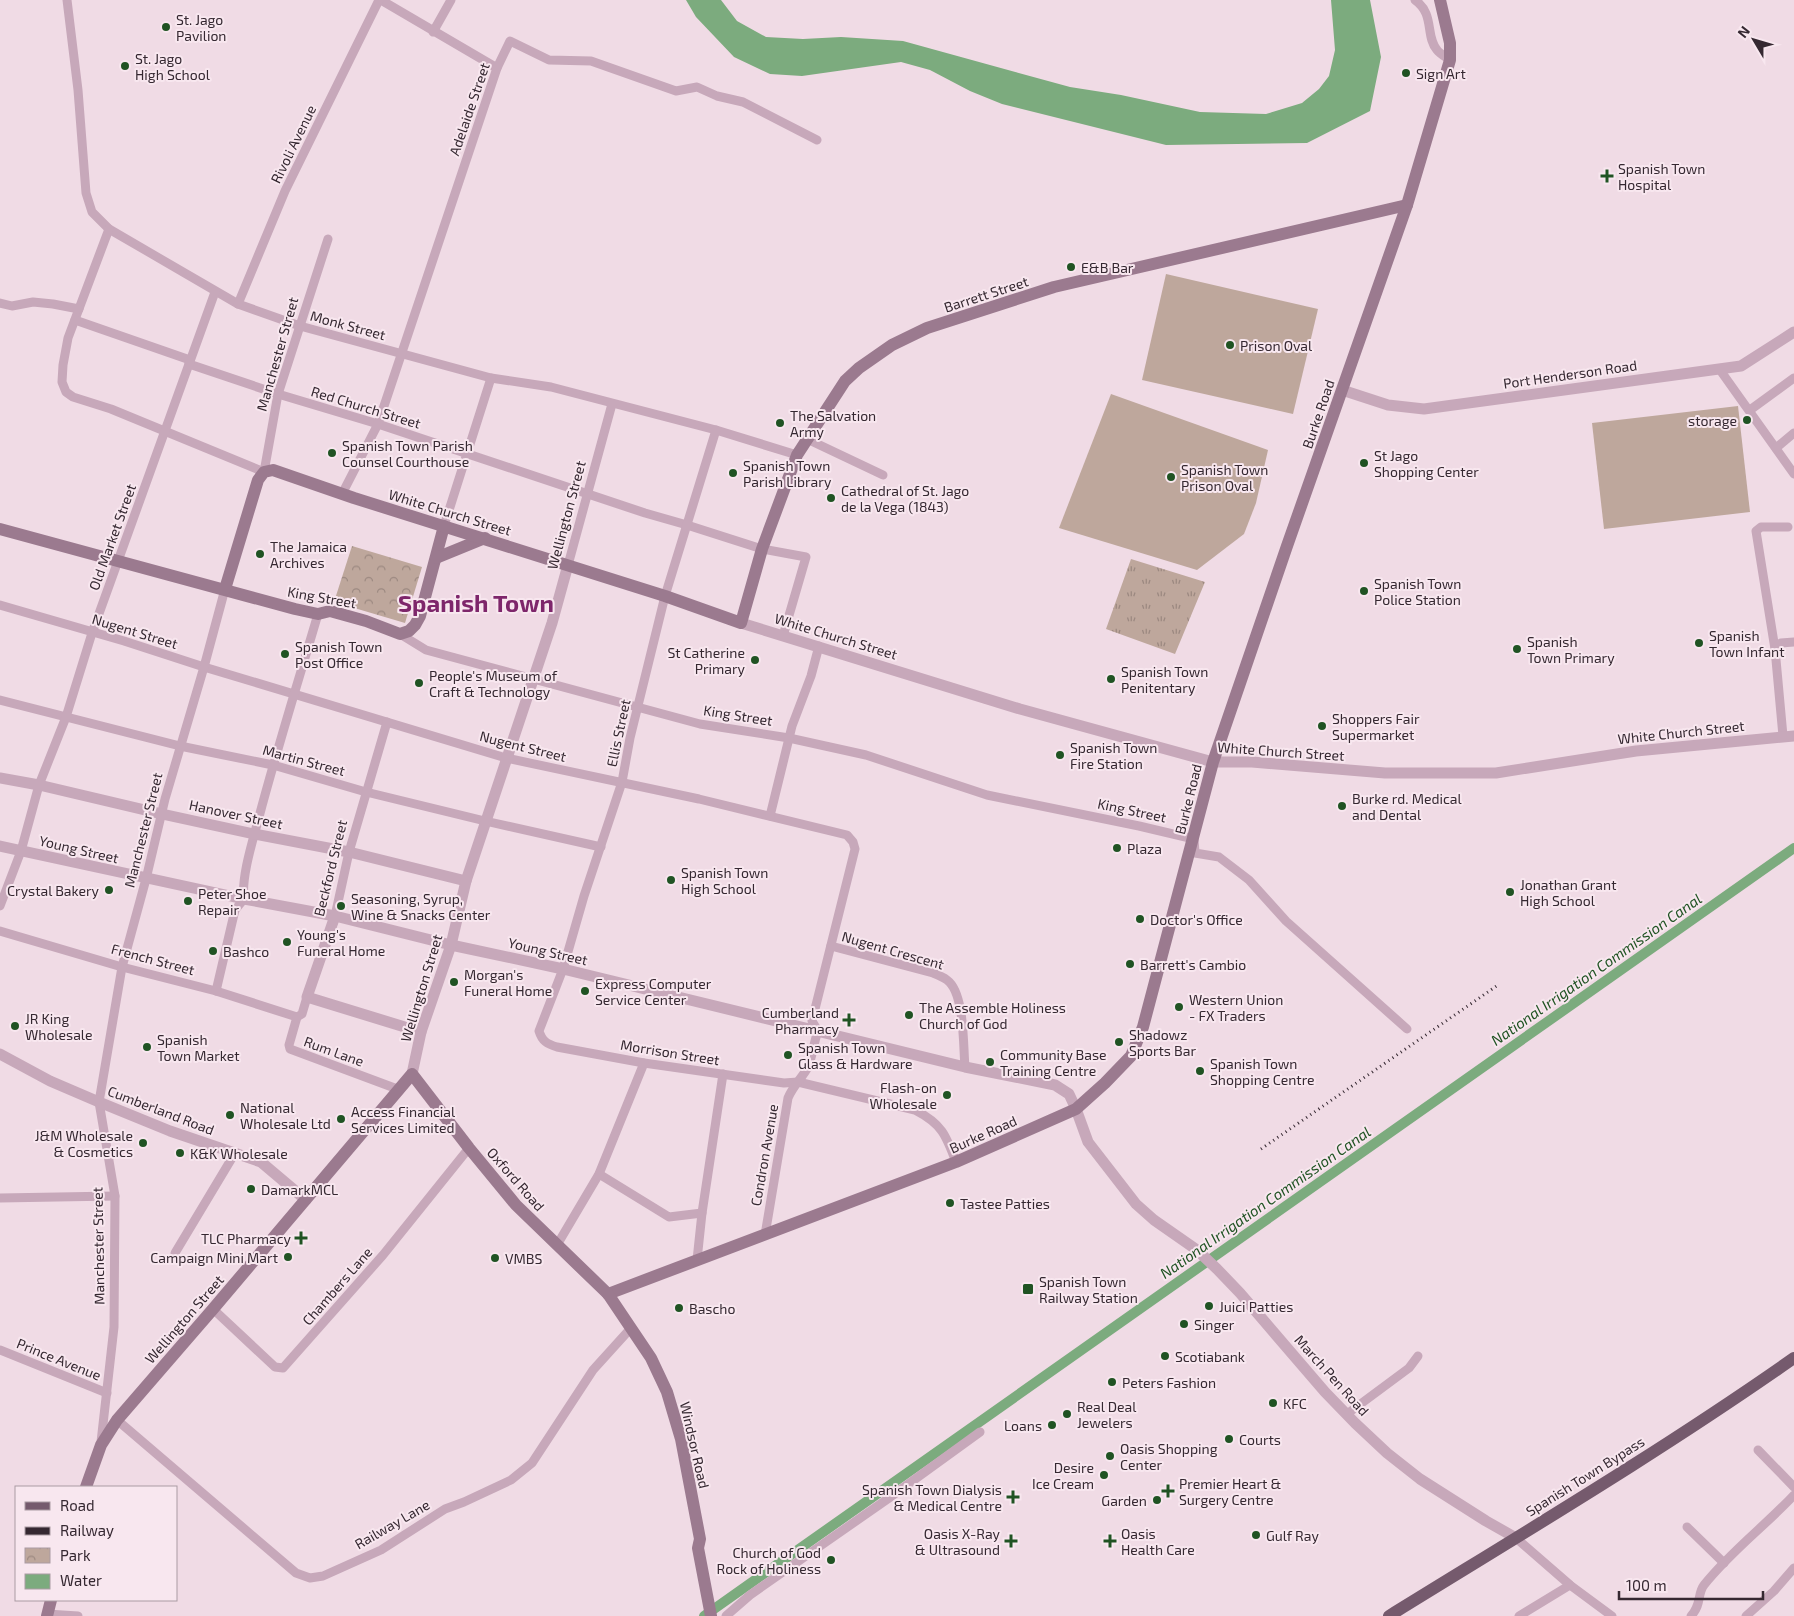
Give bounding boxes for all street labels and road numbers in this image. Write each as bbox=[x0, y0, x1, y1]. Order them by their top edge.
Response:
street label: Adelaide Street bbox=[445, 60, 493, 158]
street label: Rivoli Avenue bbox=[267, 102, 319, 186]
street label: Barrett Street bbox=[942, 272, 1030, 316]
street label: Manchester Street bbox=[253, 295, 301, 413]
street label: Monk Street bbox=[308, 307, 388, 343]
street label: Port Henderson Road bbox=[1502, 356, 1638, 392]
street label: Burke Road bbox=[1298, 377, 1338, 451]
street label: Red Church Street bbox=[309, 382, 423, 432]
street label: Wellington Street bbox=[543, 459, 589, 571]
street label: Old Market Street bbox=[85, 481, 139, 593]
street label: White Church Street bbox=[387, 485, 513, 539]
street label: King Street bbox=[286, 583, 358, 611]
street label: White Church Street bbox=[773, 609, 899, 663]
street label: Nugent Street bbox=[90, 610, 180, 652]
street label: Ellis Street bbox=[603, 698, 633, 768]
street label: King Street bbox=[702, 701, 774, 729]
street label: White Church Street bbox=[1617, 717, 1745, 747]
street label: Nugent Street bbox=[478, 727, 568, 765]
street label: White Church Street bbox=[1217, 738, 1345, 764]
street label: Martin Street bbox=[261, 741, 347, 779]
street label: Burke Road bbox=[1171, 762, 1205, 836]
street label: Manchester Street bbox=[120, 771, 166, 889]
street label: King Street bbox=[1096, 794, 1168, 826]
street label: Hanover Street bbox=[188, 796, 284, 832]
street label: Beckford Street bbox=[310, 818, 350, 918]
street label: Young Street bbox=[38, 832, 120, 866]
street label: Nugent Crescent bbox=[840, 927, 946, 973]
street label: Wellington Street bbox=[397, 932, 445, 1044]
street label: Young Street bbox=[507, 934, 589, 968]
street label: French Street bbox=[110, 940, 196, 978]
street label: Rum Lane bbox=[302, 1032, 366, 1070]
street label: Morrison Street bbox=[619, 1036, 721, 1068]
street label: Cumberland Road bbox=[105, 1082, 217, 1138]
street label: Condron Avenue bbox=[747, 1103, 781, 1207]
street label: Burke Road bbox=[947, 1112, 1019, 1156]
street label: Oxford Road bbox=[484, 1144, 548, 1214]
street label: Manchester Street bbox=[88, 1187, 108, 1305]
street label: Chambers Lane bbox=[298, 1243, 376, 1329]
street label: Wellington Street bbox=[141, 1271, 227, 1367]
street label: March Pen Road bbox=[1291, 1331, 1373, 1419]
street label: Prince Avenue bbox=[14, 1334, 104, 1384]
street label: Windsor Road bbox=[677, 1400, 713, 1490]
street label: Spanish Town Bypass bbox=[1523, 1433, 1647, 1519]
street label: Railway Lane bbox=[351, 1496, 433, 1552]

